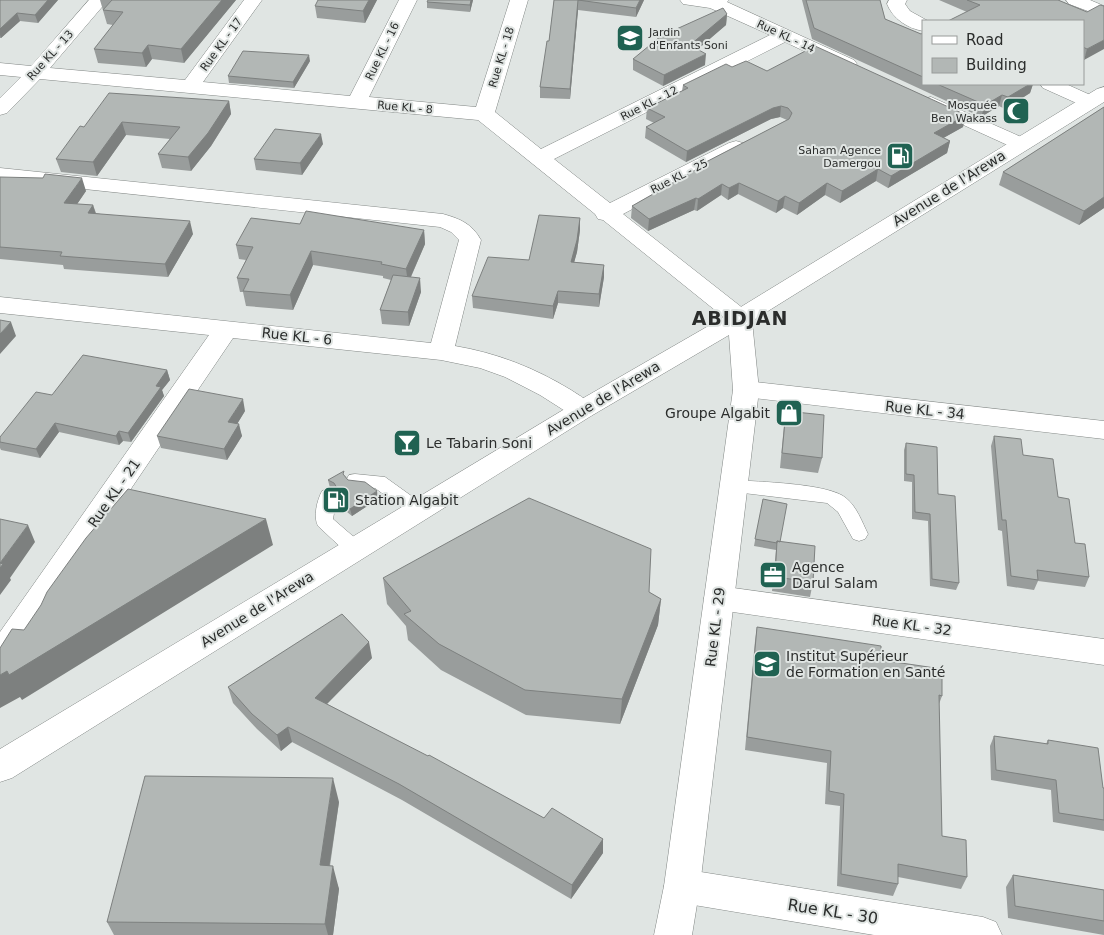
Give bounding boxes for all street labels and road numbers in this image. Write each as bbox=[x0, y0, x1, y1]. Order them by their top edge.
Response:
street label: Rue KL - 17 bbox=[198, 15, 245, 73]
street label: Rue KL - 14 bbox=[755, 17, 817, 56]
street label: Rue KL - 16 bbox=[363, 20, 402, 82]
street label: Rue KL - 18 bbox=[486, 25, 517, 89]
street label: Rue KL - 13 bbox=[25, 28, 76, 83]
street label: Rue KL - 12 bbox=[618, 83, 680, 123]
street label: Rue KL - 8 bbox=[377, 99, 433, 116]
street label: Avenue de l'Arewa bbox=[890, 147, 1008, 229]
street label: Rue KL - 25 bbox=[648, 156, 710, 196]
street label: Rue KL - 6 bbox=[261, 324, 333, 348]
street label: Avenue de l'Arewa bbox=[543, 358, 663, 438]
street label: Rue KL - 34 bbox=[884, 398, 966, 422]
street label: Rue KL - 21 bbox=[85, 456, 143, 530]
street label: Avenue de l'Arewa bbox=[198, 568, 316, 650]
street label: Rue KL - 29 bbox=[702, 586, 728, 668]
street label: Rue KL - 32 bbox=[871, 612, 953, 638]
street label: Rue KL - 30 bbox=[786, 895, 879, 928]

